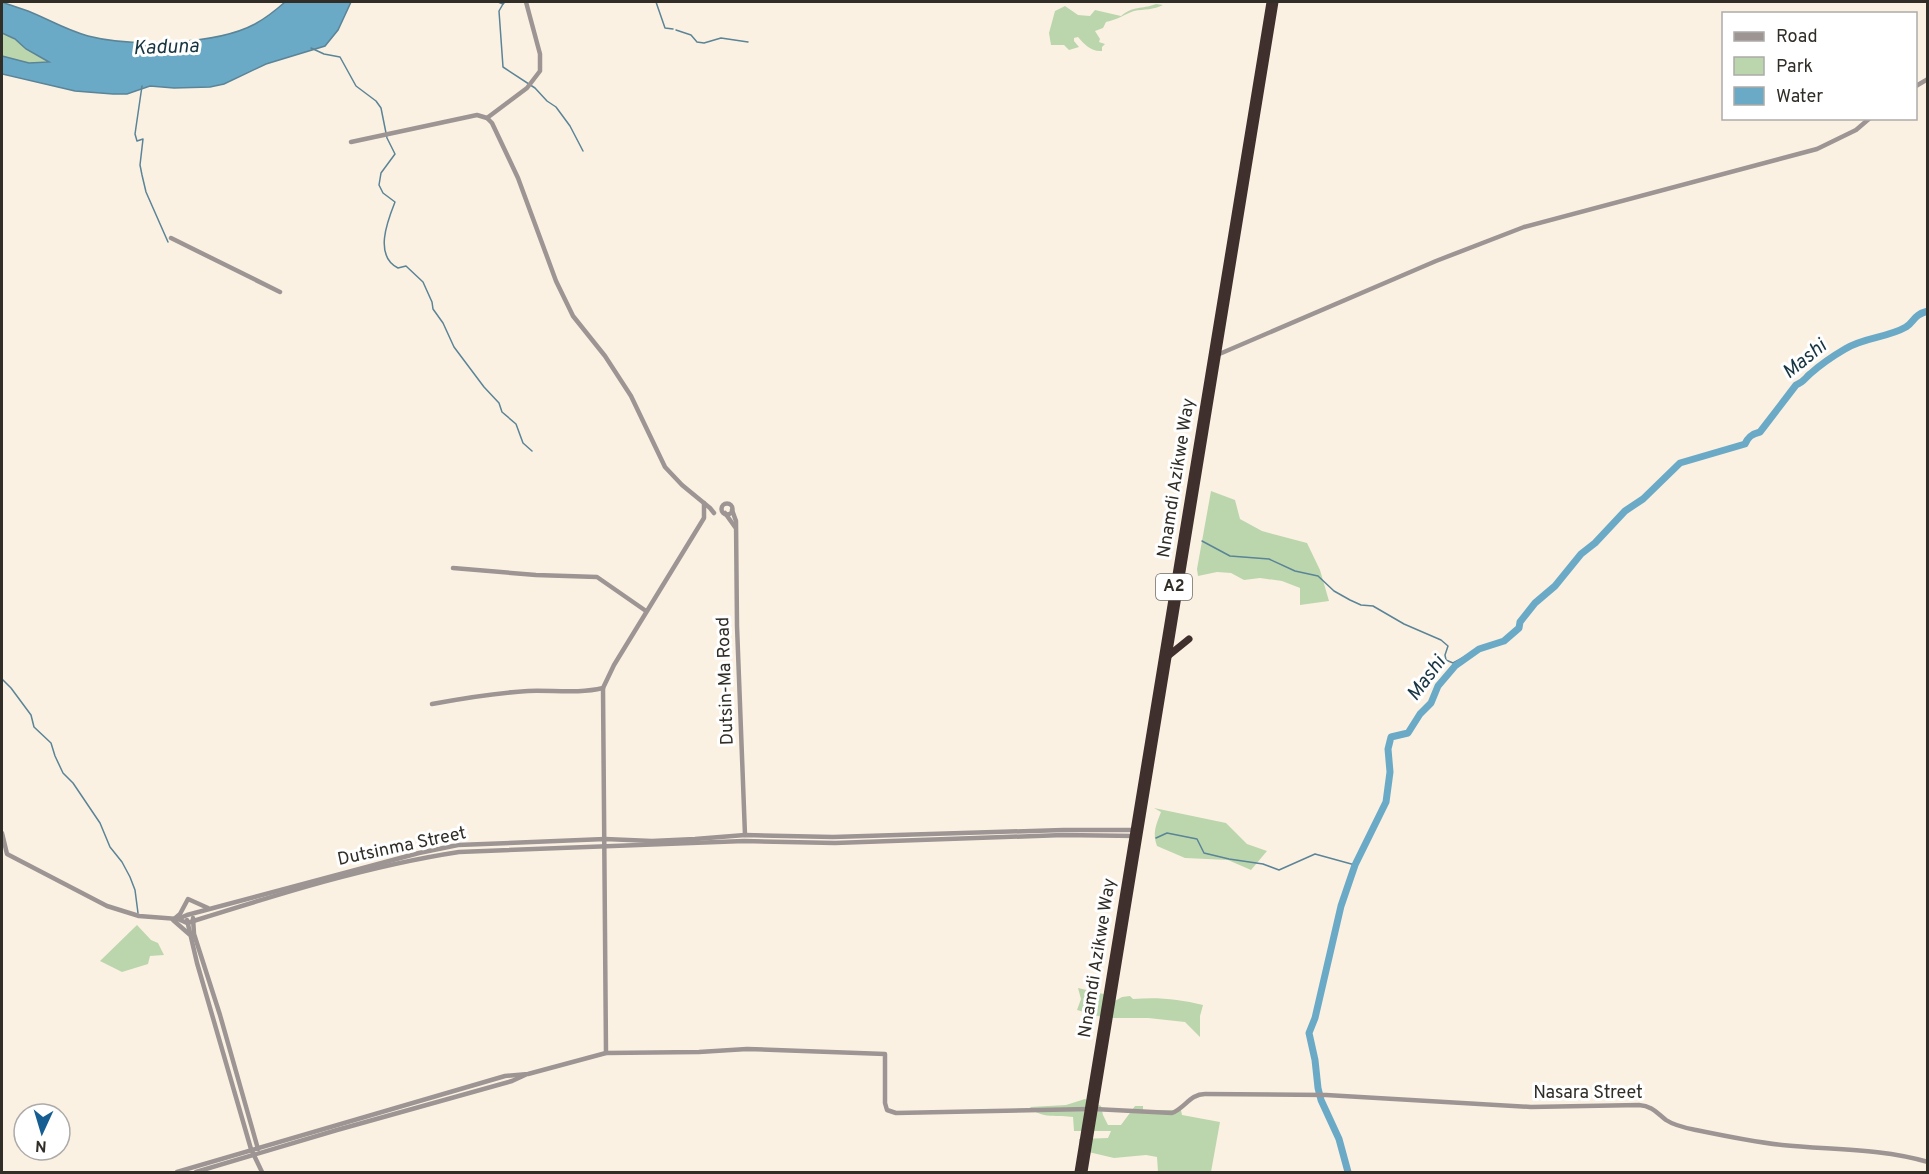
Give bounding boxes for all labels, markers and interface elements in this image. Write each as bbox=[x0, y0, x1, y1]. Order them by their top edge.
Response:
legend bbox=[1722, 12, 1917, 120]
text: Road bbox=[1776, 26, 1818, 49]
water label: Kaduna bbox=[133, 34, 200, 62]
text: Park bbox=[1776, 56, 1813, 79]
text: Water bbox=[1776, 86, 1823, 109]
water label: Mashi bbox=[1777, 334, 1833, 386]
street label: Nnamdi Azikwe Way bbox=[1153, 396, 1201, 560]
road number: A2 bbox=[1156, 574, 1192, 600]
street label: Dutsin-Ma Road bbox=[712, 616, 740, 746]
water label: Mashi bbox=[1402, 650, 1453, 707]
street label: Dutsinma Street bbox=[336, 822, 468, 872]
street label: Nnamdi Azikwe Way bbox=[1074, 876, 1122, 1040]
street label: Nasara Street bbox=[1533, 1082, 1643, 1105]
north arrow bbox=[12, 1102, 72, 1162]
text: N bbox=[35, 1135, 48, 1155]

